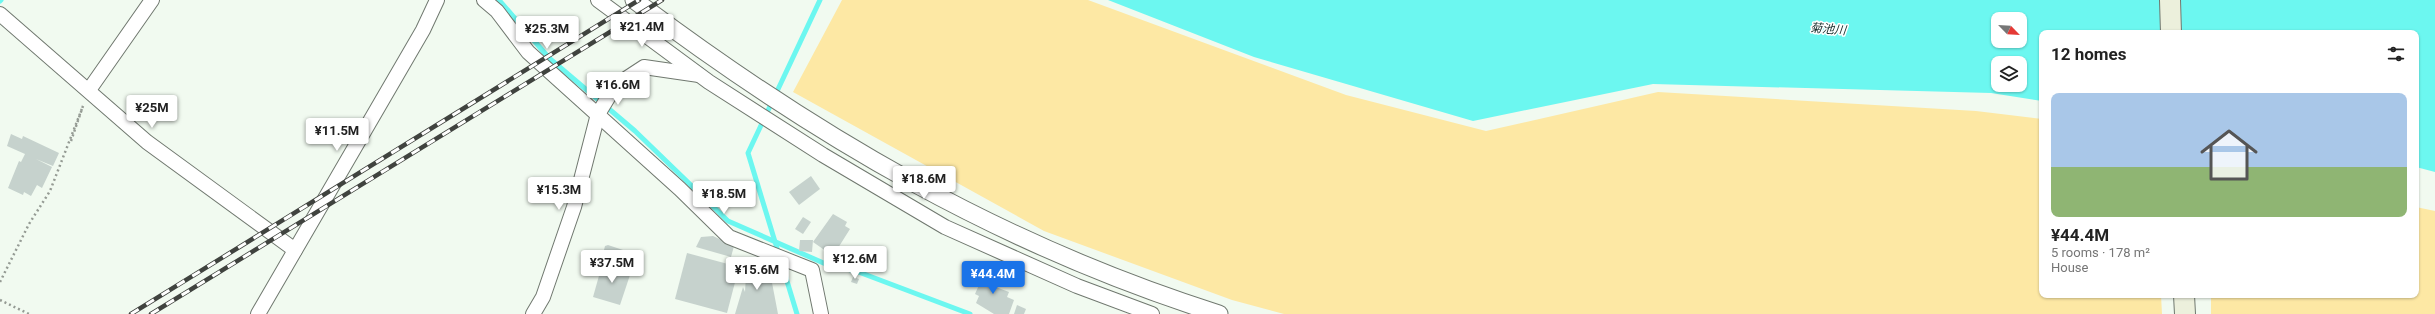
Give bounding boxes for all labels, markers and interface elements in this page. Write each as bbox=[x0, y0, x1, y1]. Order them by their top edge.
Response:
north arrow bbox=[1991, 12, 2027, 48]
map controls bbox=[1991, 12, 2027, 92]
pin: ¥21.4M bbox=[609, 14, 675, 48]
pin: ¥25.3M bbox=[514, 16, 580, 50]
text: ¥21.4M bbox=[620, 19, 664, 34]
water label: 菊池川 bbox=[1809, 20, 1849, 38]
text: ¥25.3M bbox=[525, 21, 569, 36]
icon: filters bbox=[2385, 43, 2407, 65]
text: 12 homes bbox=[2051, 44, 2127, 64]
button: layers bbox=[1991, 56, 2027, 92]
pin: ¥16.6M bbox=[585, 72, 651, 106]
text: ¥16.6M bbox=[596, 77, 640, 92]
pin: ¥25M bbox=[128, 95, 176, 129]
text: ¥25M bbox=[135, 100, 169, 115]
pin: ¥11.5M bbox=[304, 118, 370, 152]
icon: home bbox=[2193, 119, 2265, 191]
text: ¥11.5M bbox=[315, 123, 359, 138]
pin: ¥18.6M bbox=[891, 166, 957, 200]
text: ¥18.6M bbox=[902, 171, 946, 186]
pin: ¥15.3M bbox=[526, 177, 592, 211]
pin: ¥18.5M bbox=[691, 181, 757, 215]
text: ¥15.3M bbox=[537, 182, 581, 197]
text: ¥18.5M bbox=[702, 186, 746, 201]
text: ¥44.4M bbox=[2051, 225, 2109, 245]
text: 5 rooms · 178 m² bbox=[2051, 245, 2150, 260]
pin: ¥12.6M bbox=[822, 246, 888, 280]
pin: ¥37.5M bbox=[579, 250, 645, 284]
text: ¥12.6M bbox=[833, 251, 877, 266]
text: ¥37.5M bbox=[590, 255, 634, 270]
pin: ¥15.6M bbox=[724, 257, 790, 291]
text: House bbox=[2051, 260, 2088, 275]
pin: ¥44.4M bbox=[960, 261, 1026, 295]
text: ¥15.6M bbox=[735, 262, 779, 277]
text: ¥44.4M bbox=[971, 266, 1015, 281]

